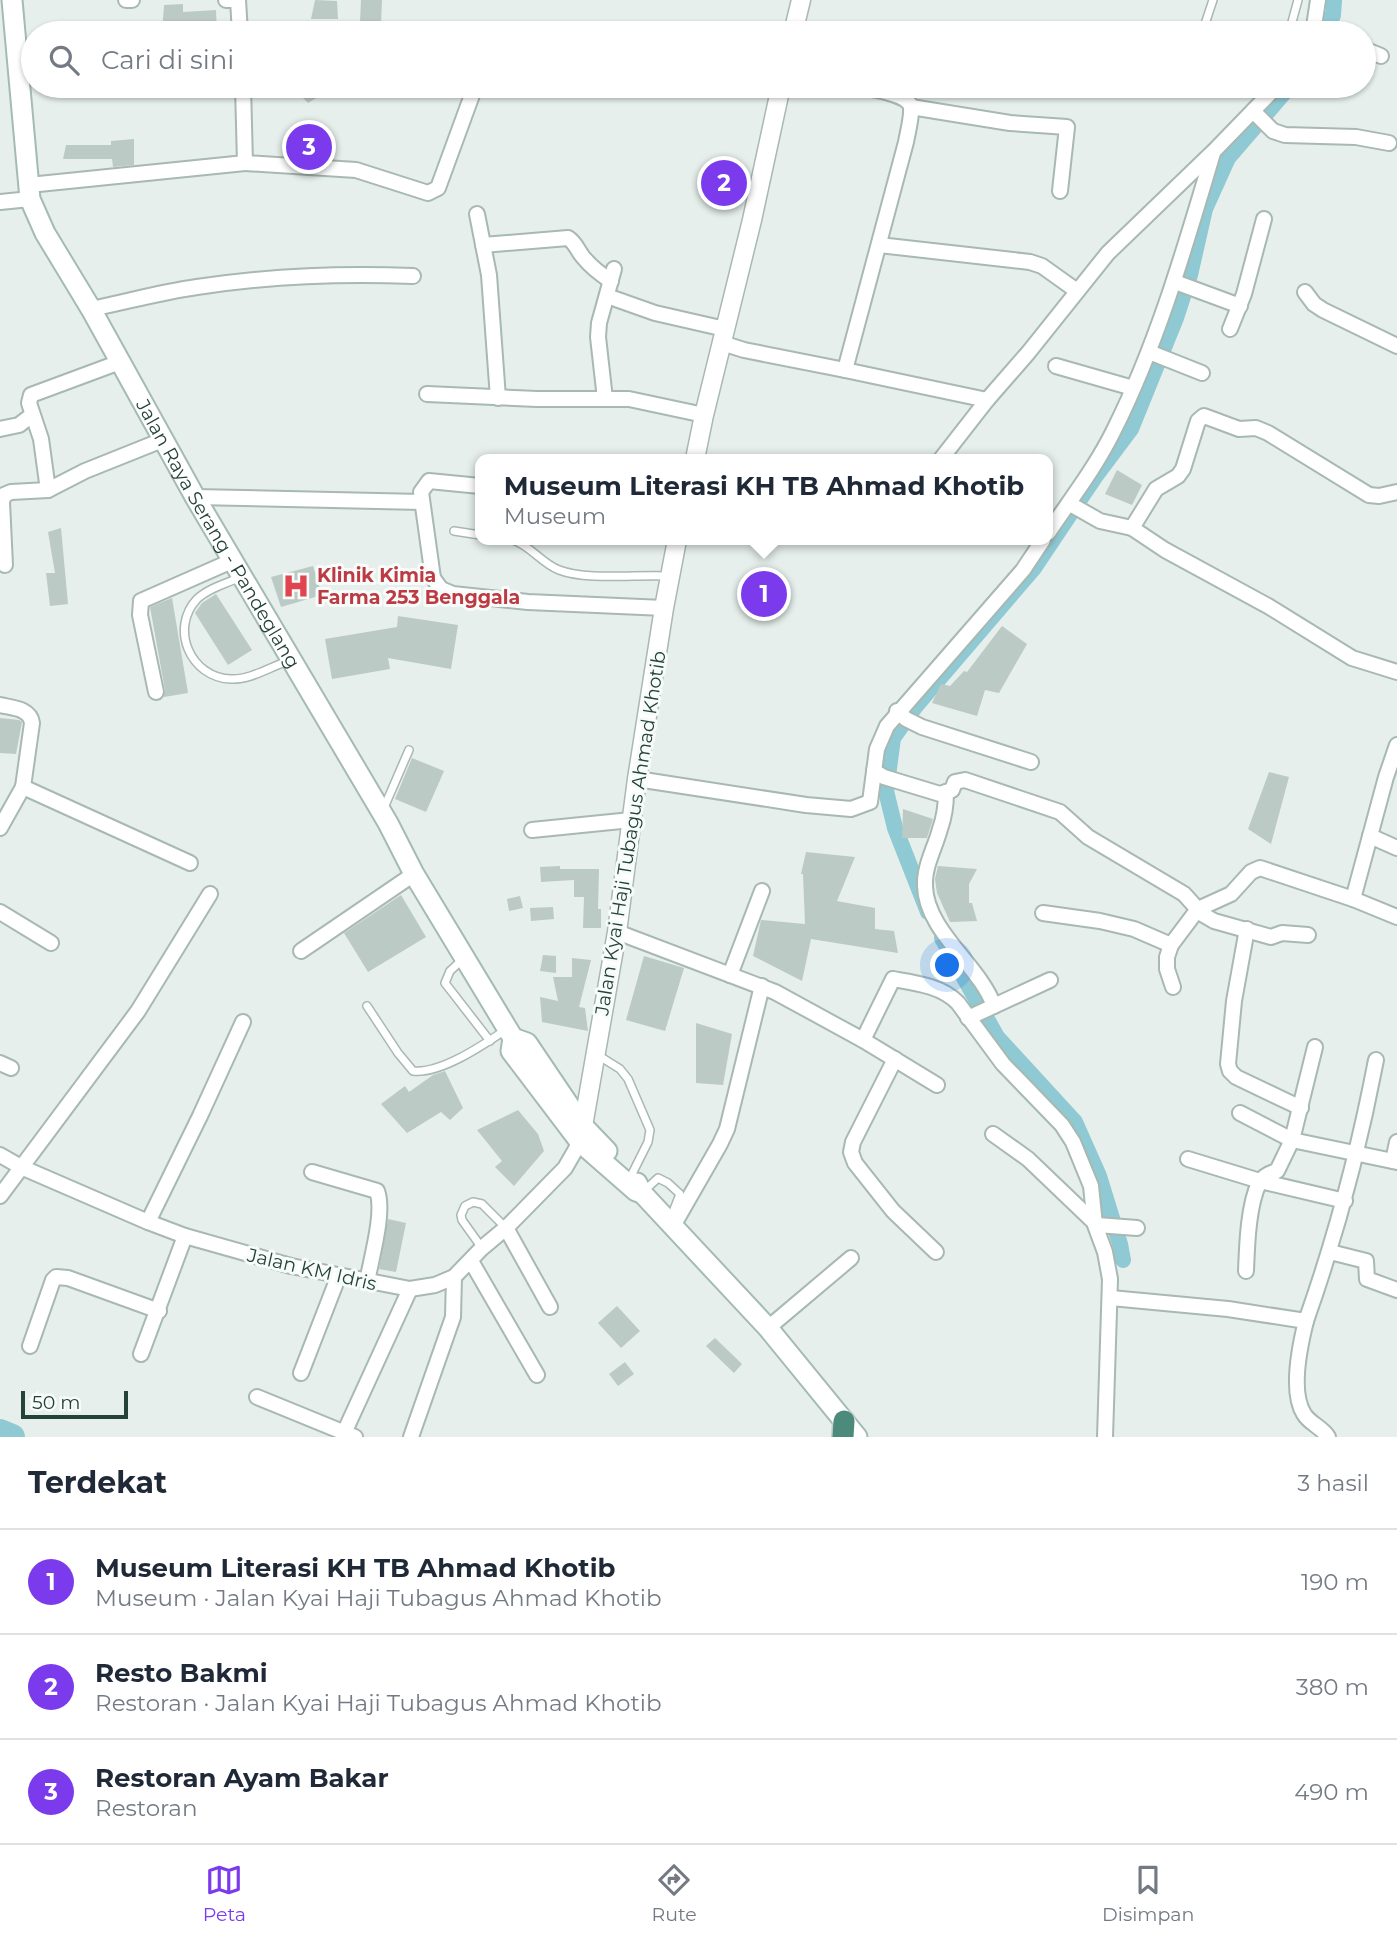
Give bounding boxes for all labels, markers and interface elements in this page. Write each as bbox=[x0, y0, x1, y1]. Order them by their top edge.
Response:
search box bbox=[21, 21, 1376, 98]
icon: search bbox=[45, 41, 83, 79]
text: Cari di sini bbox=[101, 44, 234, 76]
pin: 3 bbox=[286, 121, 332, 173]
pin: 2 bbox=[701, 157, 747, 209]
street label: Jalan Raya Serang - Pandeglang bbox=[131, 394, 305, 672]
popup bbox=[475, 454, 1053, 545]
text: Museum Literasi KH TB Ahmad Khotib bbox=[504, 470, 1024, 502]
text: Museum bbox=[504, 502, 606, 530]
place label: Klinik Kimia Farma 253 Benggala bbox=[317, 564, 520, 609]
pin: 1 bbox=[741, 568, 787, 620]
hospital icon: Klinik Kimia Farma 253 Benggala bbox=[281, 571, 311, 601]
street label: Jalan Kyai Haji Tubagus Ahmad Khotib bbox=[590, 649, 671, 1018]
your location bbox=[930, 948, 964, 982]
street label: Jalan KM Idris bbox=[244, 1243, 379, 1296]
scale bar bbox=[21, 1388, 128, 1420]
text: 50 m bbox=[32, 1391, 80, 1414]
text: Terdekat bbox=[28, 1464, 167, 1501]
text: 3 hasil bbox=[1297, 1469, 1369, 1497]
text: Museum Literasi KH TB Ahmad Khotib bbox=[95, 1552, 615, 1584]
text: 1 bbox=[46, 1568, 56, 1596]
text: 190 m bbox=[1301, 1568, 1369, 1596]
text: Museum · Jalan Kyai Haji Tubagus Ahmad Khotib bbox=[95, 1584, 662, 1612]
text: Resto Bakmi bbox=[95, 1657, 268, 1689]
text: 2 bbox=[44, 1673, 58, 1701]
text: 380 m bbox=[1296, 1673, 1369, 1701]
text: Restoran · Jalan Kyai Haji Tubagus Ahmad Khotib bbox=[95, 1689, 662, 1717]
text: Restoran Ayam Bakar bbox=[95, 1762, 389, 1794]
text: 3 bbox=[44, 1778, 58, 1806]
text: 490 m bbox=[1294, 1778, 1369, 1806]
text: Restoran bbox=[95, 1794, 197, 1822]
tab: Peta bbox=[203, 1861, 246, 1926]
tab: Rute bbox=[651, 1861, 697, 1926]
tab: Disimpan bbox=[1102, 1861, 1194, 1926]

